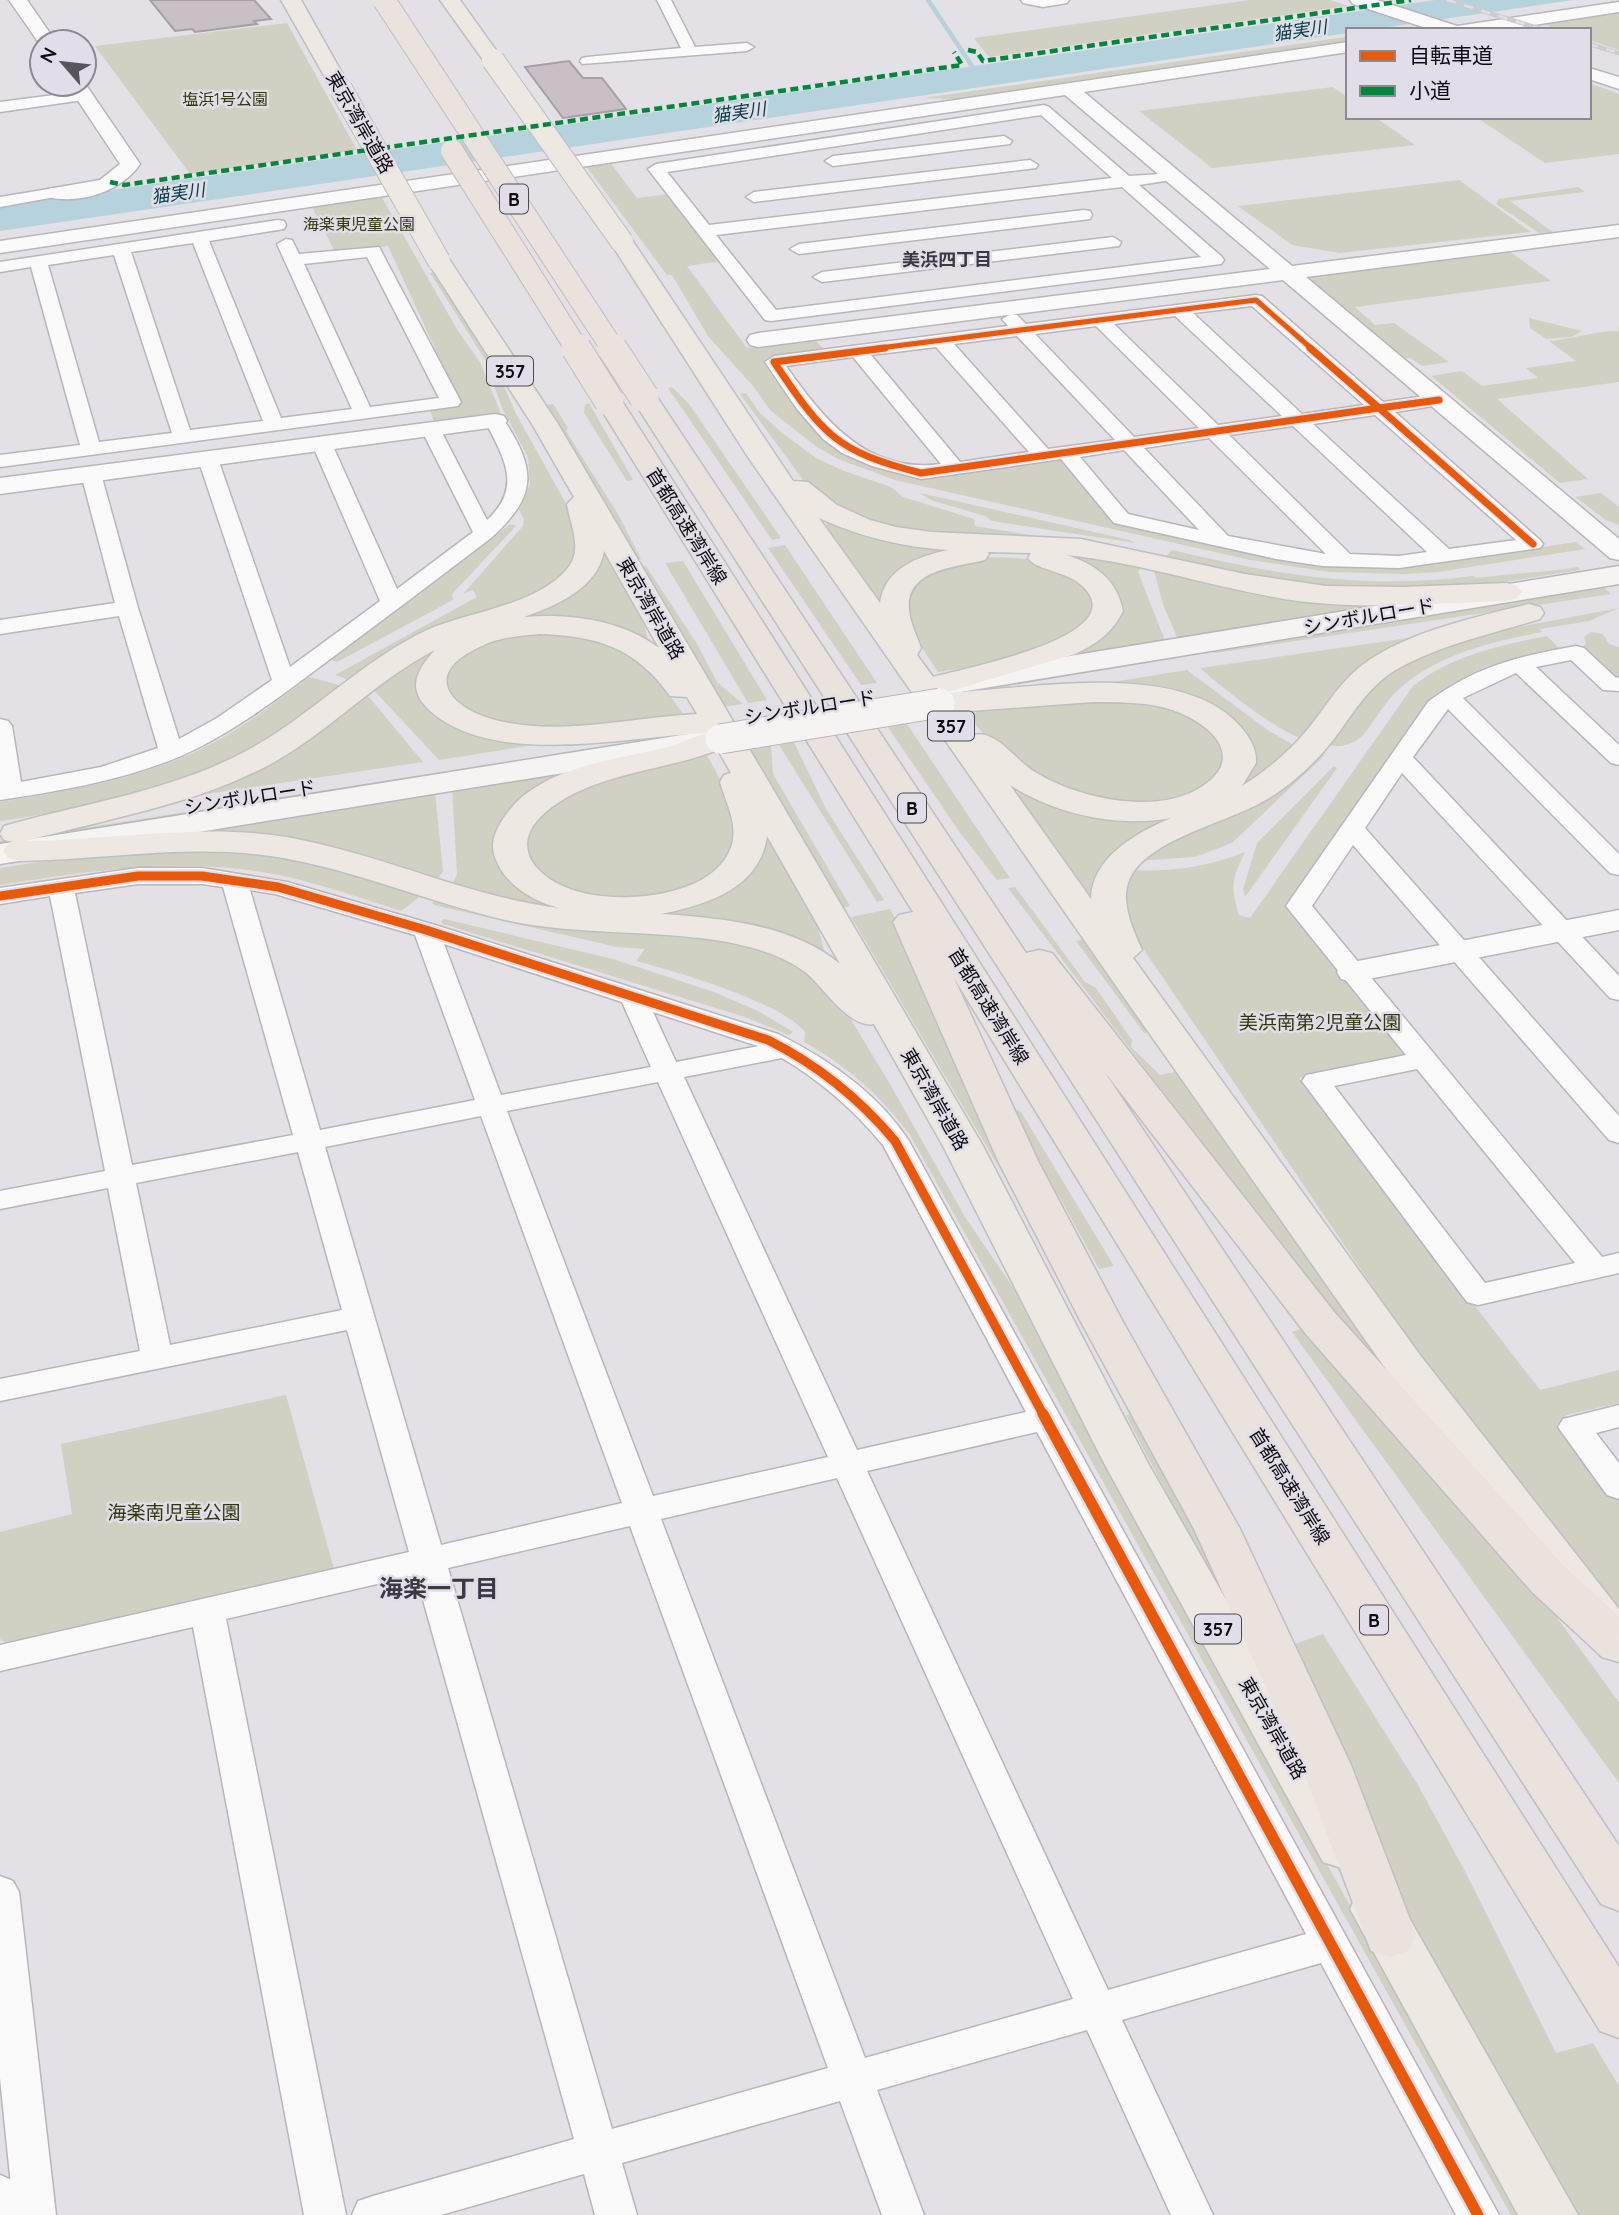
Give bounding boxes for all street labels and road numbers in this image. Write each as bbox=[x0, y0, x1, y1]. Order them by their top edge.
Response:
street label: 東京湾岸道路 bbox=[321, 67, 399, 177]
road number: B bbox=[500, 184, 528, 214]
road number: 357 bbox=[487, 356, 533, 386]
street label: 首都高速湾岸線 bbox=[642, 463, 732, 589]
street label: 東京湾岸道路 bbox=[612, 553, 690, 663]
street label: シンボルロード bbox=[1301, 593, 1437, 639]
street label: シンボルロード bbox=[742, 685, 878, 729]
road number: 357 bbox=[928, 712, 974, 740]
street label: シンボルロード bbox=[182, 775, 318, 819]
road number: B bbox=[898, 794, 926, 822]
street label: 首都高速湾岸線 bbox=[944, 943, 1034, 1069]
street label: 東京湾岸道路 bbox=[896, 1044, 974, 1154]
street label: 首都高速湾岸線 bbox=[1245, 1423, 1335, 1549]
road number: B bbox=[1360, 1605, 1388, 1634]
road number: 357 bbox=[1195, 1614, 1241, 1644]
street label: 東京湾岸道路 bbox=[1234, 1673, 1312, 1783]

